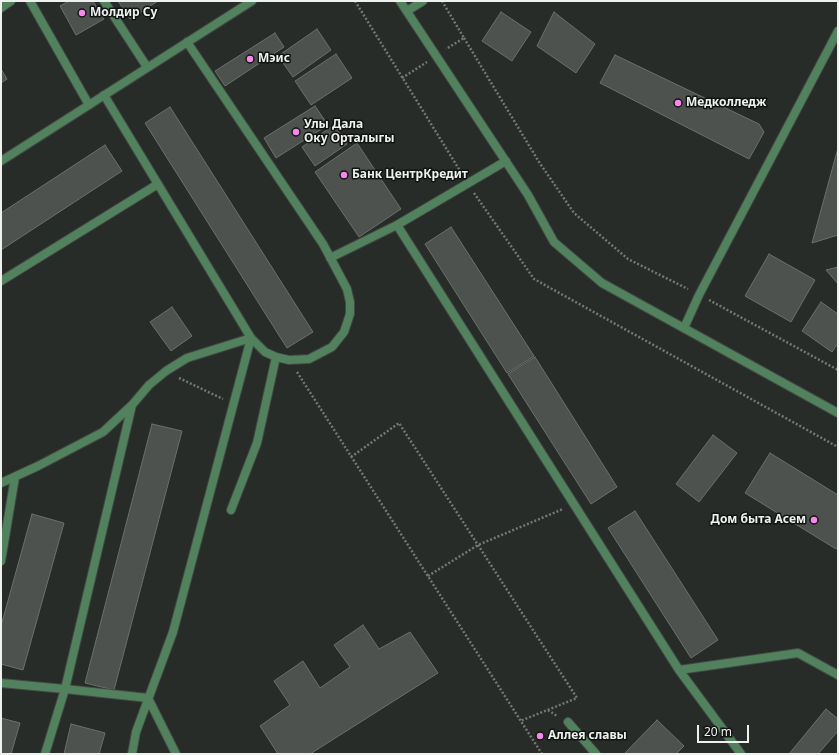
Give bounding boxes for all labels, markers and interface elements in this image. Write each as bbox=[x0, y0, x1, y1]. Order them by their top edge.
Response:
place label: Молдир Су bbox=[90, 6, 157, 20]
marker: Молдир Су bbox=[77, 8, 87, 18]
place label: Мэис bbox=[258, 52, 290, 66]
marker: Мэис bbox=[245, 54, 255, 64]
place label: Медколледж bbox=[686, 96, 766, 110]
marker: Медколледж bbox=[673, 98, 683, 108]
place label: Улы Дала Оку Орталыгы bbox=[304, 118, 394, 146]
marker: Улы Дала Оку Орталыгы bbox=[291, 127, 301, 137]
place label: Банк ЦентрКредит bbox=[352, 168, 468, 182]
marker: Банк ЦентрКредит bbox=[339, 170, 349, 180]
place label: Дом быта Асем bbox=[711, 513, 806, 527]
marker: Дом быта Асем bbox=[809, 515, 819, 525]
scale bar bbox=[699, 717, 751, 743]
text: 20 m bbox=[704, 723, 732, 740]
place label: Аллея славы bbox=[548, 729, 627, 743]
marker: Аллея славы bbox=[535, 731, 545, 741]

